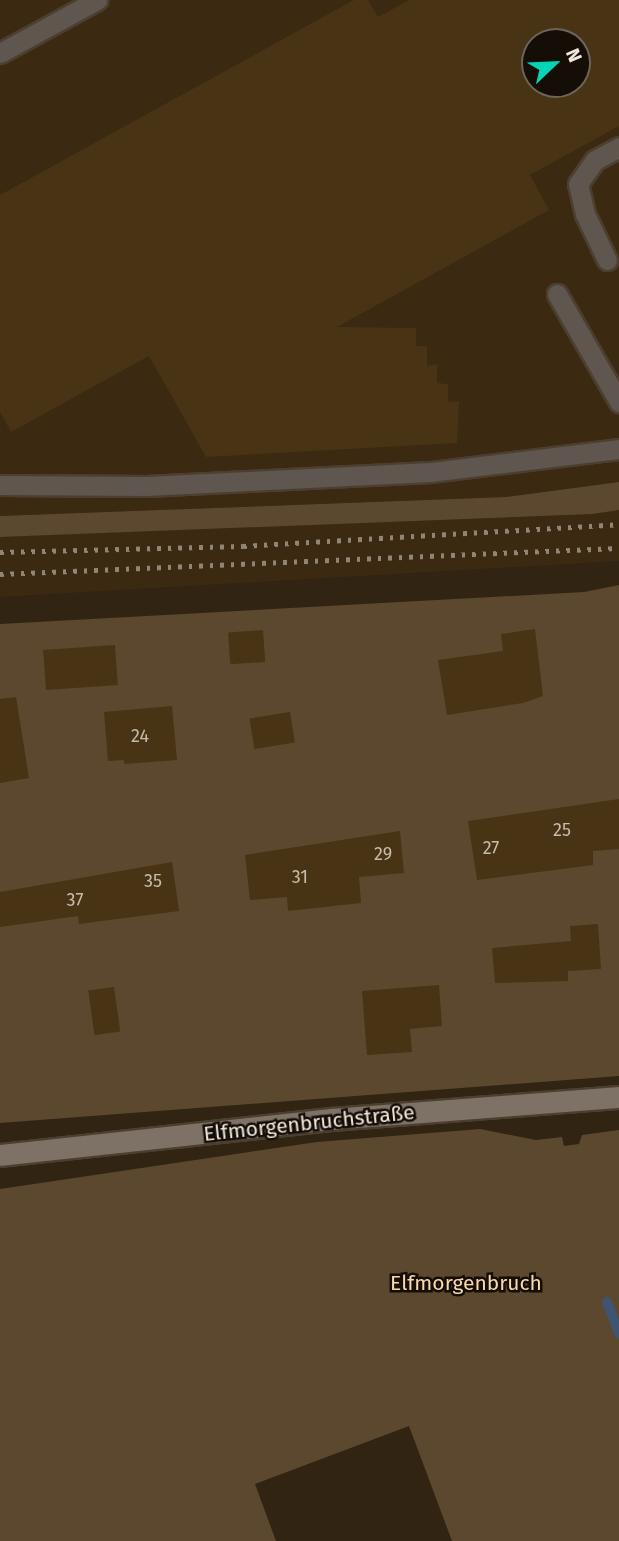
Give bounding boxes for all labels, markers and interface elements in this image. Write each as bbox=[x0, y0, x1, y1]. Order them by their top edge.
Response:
north arrow bbox=[521, 28, 591, 98]
text: N bbox=[561, 45, 587, 66]
house number: 24 bbox=[131, 725, 149, 747]
house number: 25 bbox=[553, 819, 571, 841]
house number: 27 bbox=[483, 837, 499, 859]
house number: 29 bbox=[374, 843, 392, 865]
house number: 31 bbox=[292, 866, 308, 888]
house number: 35 bbox=[144, 870, 162, 892]
house number: 37 bbox=[67, 889, 83, 911]
street label: Elfmorgenbruchstraße bbox=[202, 1099, 416, 1147]
park label: Elfmorgenbruch bbox=[390, 1270, 542, 1296]

